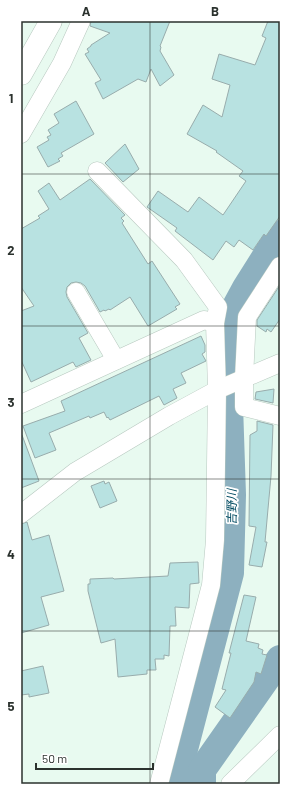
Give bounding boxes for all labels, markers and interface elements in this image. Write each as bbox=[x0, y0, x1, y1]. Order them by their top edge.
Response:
text: A bbox=[82, 3, 91, 19]
text: B bbox=[211, 3, 219, 19]
text: 1 bbox=[9, 90, 13, 106]
text: 2 bbox=[7, 242, 15, 258]
text: 3 bbox=[7, 394, 15, 410]
water label: 吉野川 bbox=[224, 487, 238, 525]
text: 4 bbox=[7, 546, 15, 562]
text: 5 bbox=[7, 698, 15, 714]
scale bar bbox=[36, 745, 153, 771]
text: 50 m bbox=[42, 751, 67, 765]

